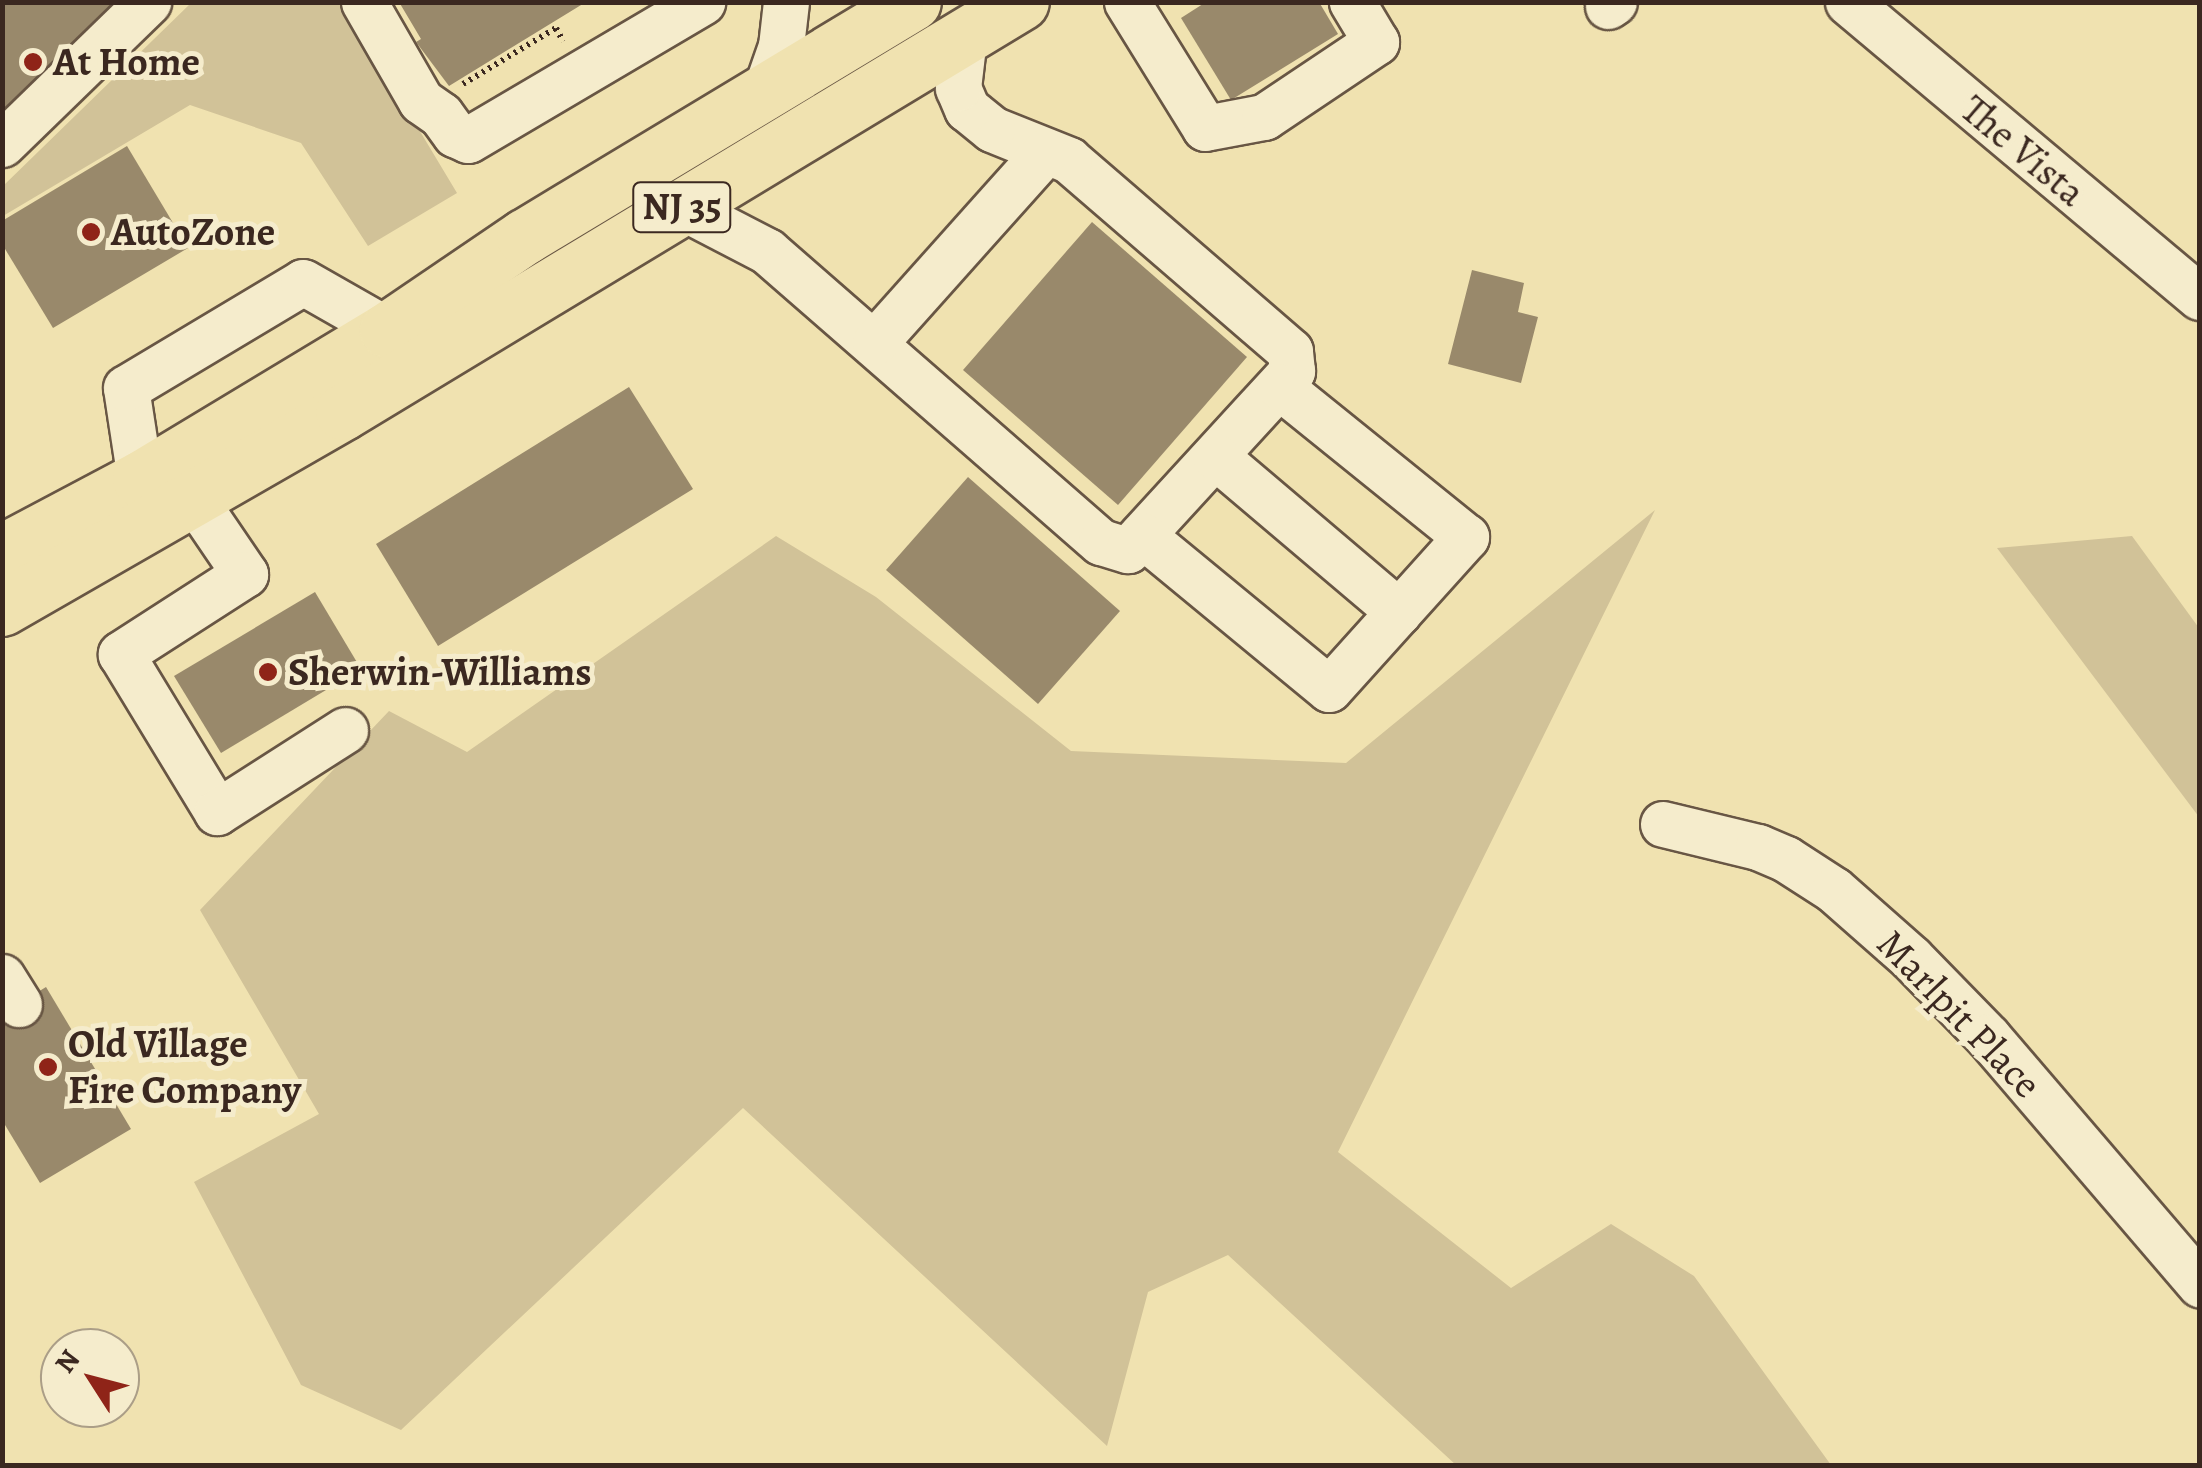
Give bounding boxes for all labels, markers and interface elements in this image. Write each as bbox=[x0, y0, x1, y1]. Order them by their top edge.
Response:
place label: At Home bbox=[53, 38, 200, 86]
marker: At Home bbox=[22, 51, 44, 73]
street label: The Vista bbox=[1951, 85, 2095, 217]
road number: NJ 35 bbox=[632, 174, 732, 240]
place label: AutoZone bbox=[111, 208, 275, 256]
marker: AutoZone bbox=[80, 221, 102, 243]
place label: Sherwin-Williams bbox=[288, 648, 592, 696]
marker: Sherwin-Williams bbox=[257, 661, 279, 683]
street label: Marlpit Place bbox=[1867, 920, 2051, 1108]
place label: Old Village Fire Company bbox=[68, 1020, 301, 1114]
marker: Old Village Fire Company bbox=[37, 1056, 59, 1078]
north arrow bbox=[40, 1328, 140, 1428]
text: N bbox=[46, 1342, 89, 1381]

